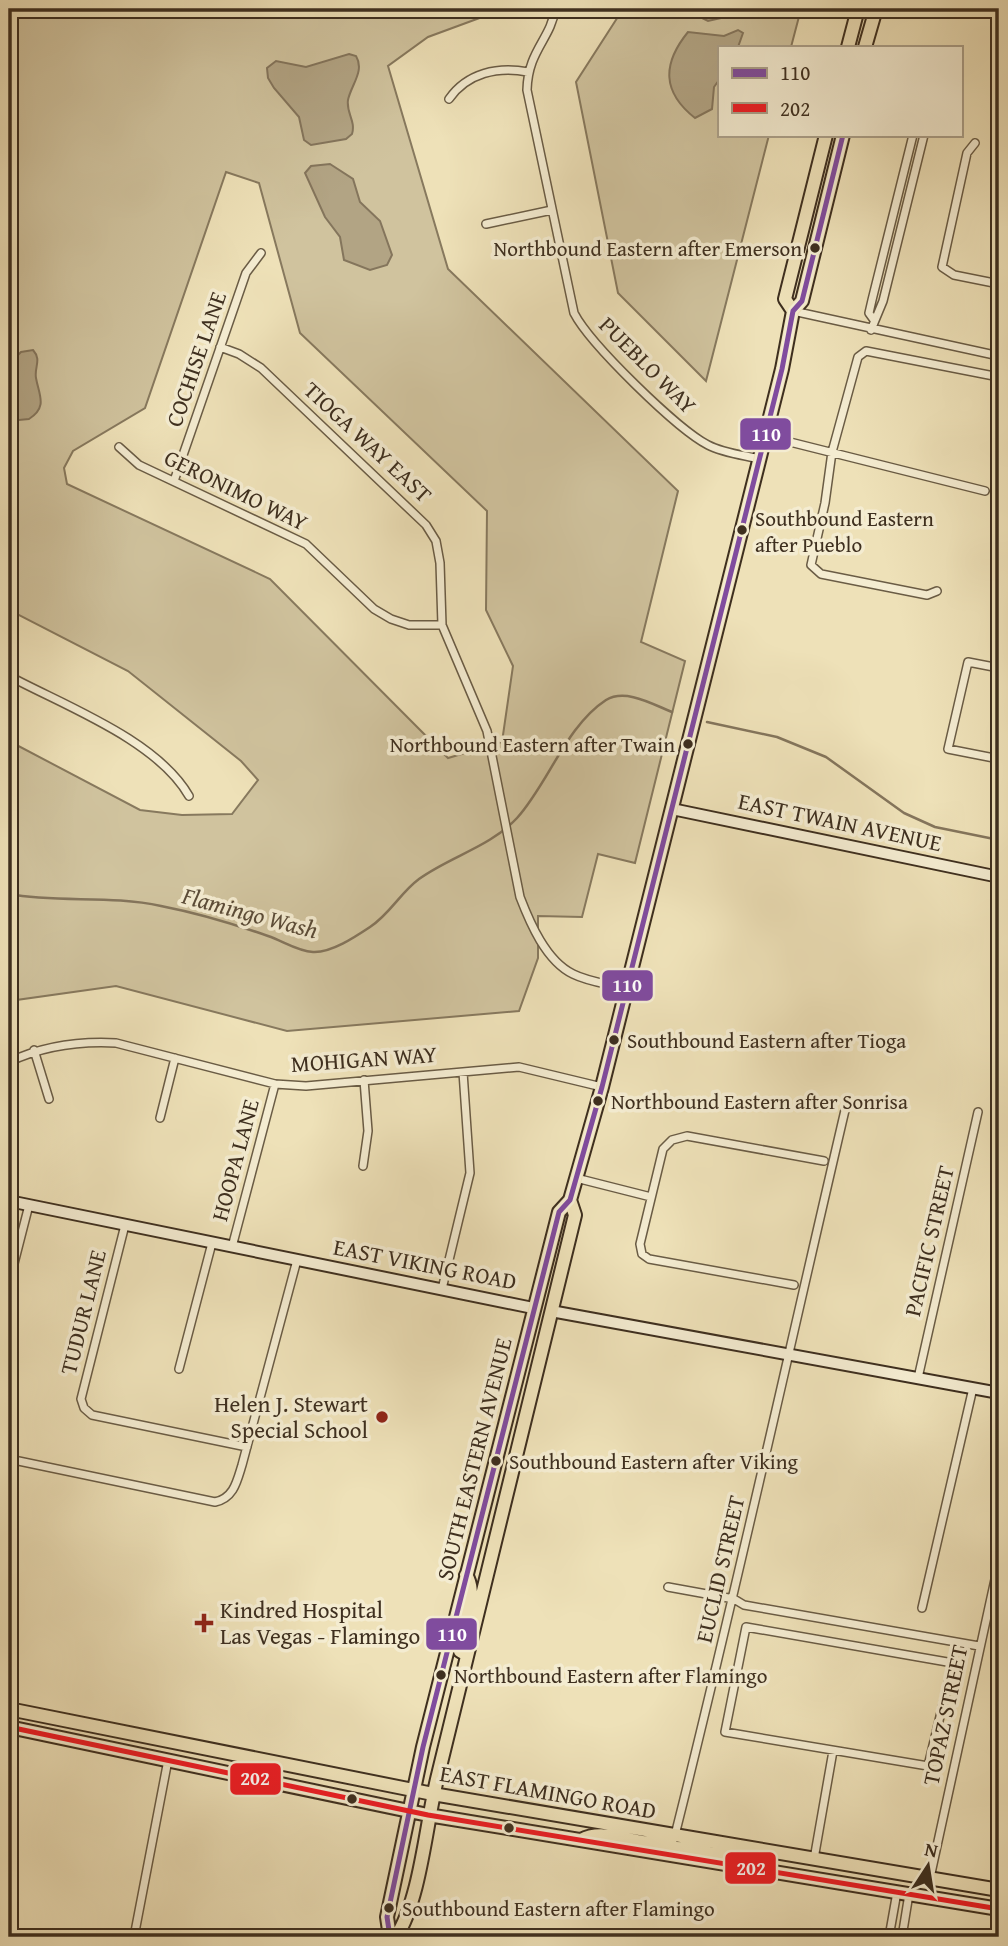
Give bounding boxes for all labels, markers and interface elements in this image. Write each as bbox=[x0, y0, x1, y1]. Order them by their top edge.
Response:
legend bbox=[718, 46, 962, 136]
text: 110 bbox=[780, 57, 810, 88]
text: 202 bbox=[780, 93, 810, 124]
place label: Northbound Eastern after Emerson bbox=[494, 233, 802, 264]
marker: Northbound Eastern after Emerson bbox=[808, 241, 822, 255]
street label: COCHISE LANE bbox=[157, 287, 234, 431]
street label: PUEBLO WAY bbox=[592, 308, 705, 421]
street label: TIOGA WAY EAST bbox=[297, 373, 440, 510]
line badge: 110 bbox=[739, 417, 792, 451]
text: 110 bbox=[751, 420, 781, 448]
street label: GERONIMO WAY bbox=[159, 441, 314, 539]
place label: Southbound Eastern after Pueblo bbox=[755, 503, 934, 560]
marker: Southbound Eastern after Pueblo bbox=[735, 523, 749, 537]
place label: Northbound Eastern after Twain bbox=[390, 729, 675, 760]
marker: Northbound Eastern after Twain bbox=[681, 737, 695, 751]
street label: EAST TWAIN AVENUE bbox=[735, 784, 945, 859]
water label: Flamingo Wash bbox=[177, 877, 322, 947]
line badge: 110 bbox=[601, 969, 654, 1002]
text: 110 bbox=[612, 971, 642, 999]
place label: Southbound Eastern after Tioga bbox=[627, 1025, 906, 1056]
marker: Southbound Eastern after Tioga bbox=[607, 1033, 621, 1047]
street label: MOHIGAN WAY bbox=[290, 1037, 438, 1080]
place label: Northbound Eastern after Sonrisa bbox=[611, 1086, 908, 1117]
marker: Northbound Eastern after Sonrisa bbox=[591, 1094, 605, 1108]
street label: HOOPA LANE bbox=[202, 1095, 267, 1225]
street label: PACIFIC STREET bbox=[895, 1162, 962, 1319]
street label: EAST VIKING ROAD bbox=[331, 1230, 519, 1297]
street label: TUDUR LANE bbox=[51, 1246, 114, 1378]
street label: SOUTH EASTERN AVENUE bbox=[427, 1334, 520, 1584]
place label: Helen J. Stewart Special School bbox=[214, 1387, 368, 1446]
marker: Helen J. Stewart Special School bbox=[374, 1409, 390, 1425]
place label: Southbound Eastern after Viking bbox=[509, 1446, 799, 1477]
marker: Southbound Eastern after Viking bbox=[489, 1454, 503, 1468]
street label: EUCLID STREET bbox=[687, 1492, 752, 1646]
place label: Kindred Hospital Las Vegas - Flamingo bbox=[220, 1593, 420, 1652]
marker: Kindred Hospital Las Vegas - Flamingo bbox=[194, 1613, 214, 1633]
line badge: 110 bbox=[425, 1617, 478, 1651]
text: 110 bbox=[437, 1620, 467, 1648]
street label: TOPAZ STREET bbox=[914, 1642, 975, 1788]
place label: Northbound Eastern after Flamingo bbox=[454, 1660, 767, 1691]
marker: Northbound Eastern after Flamingo bbox=[434, 1668, 448, 1682]
street label: EAST FLAMINGO ROAD bbox=[437, 1756, 659, 1827]
line badge: 202 bbox=[229, 1762, 282, 1796]
text: 202 bbox=[240, 1764, 270, 1792]
unlabelled marker bbox=[345, 1792, 359, 1806]
unlabelled marker bbox=[502, 1821, 516, 1835]
north arrow bbox=[892, 1830, 962, 1900]
text: N bbox=[922, 1834, 941, 1864]
line badge: 202 bbox=[724, 1851, 777, 1885]
text: 202 bbox=[736, 1854, 766, 1882]
place label: Southbound Eastern after Flamingo bbox=[402, 1893, 715, 1924]
marker: Southbound Eastern after Flamingo bbox=[382, 1901, 396, 1915]

